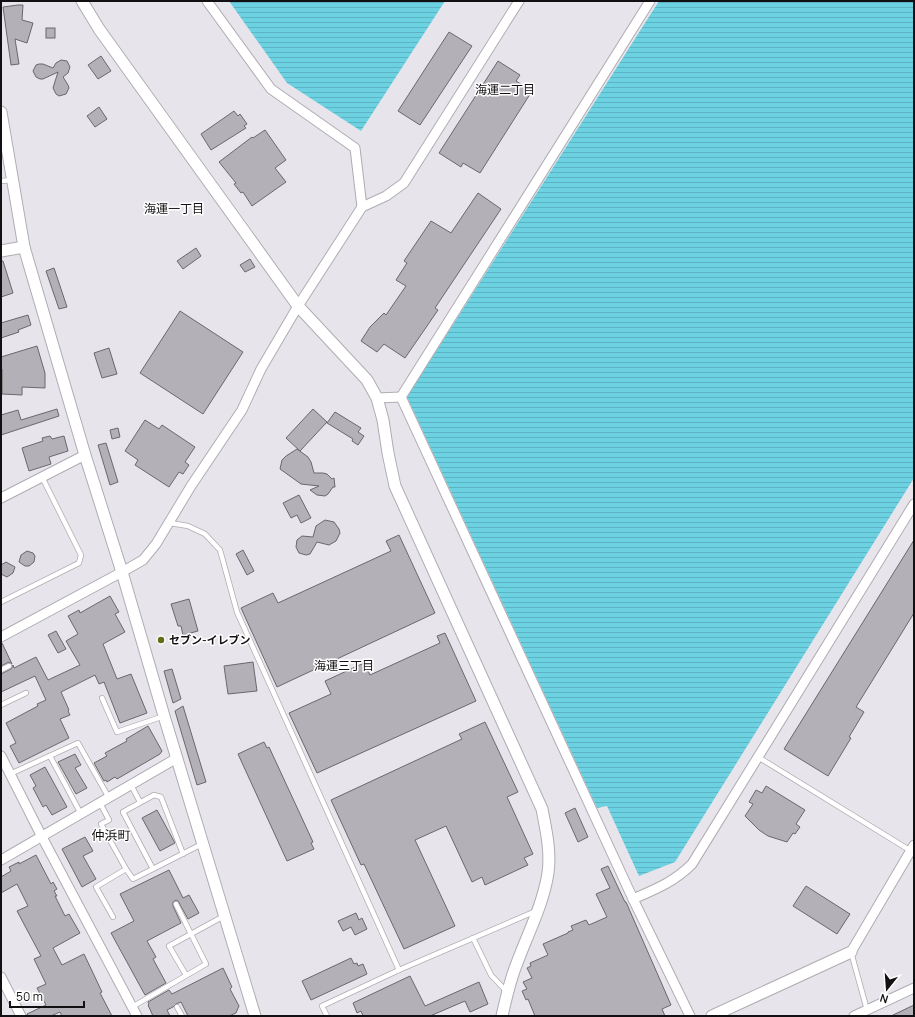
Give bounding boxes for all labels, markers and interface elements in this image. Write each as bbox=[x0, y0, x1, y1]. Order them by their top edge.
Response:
district label: 海運二丁目 bbox=[475, 81, 535, 98]
district label: 海運一丁目 bbox=[144, 200, 204, 217]
place label: セブン-イレブン bbox=[169, 632, 251, 647]
marker: セブン-イレブン bbox=[156, 635, 166, 645]
district label: 海運三丁目 bbox=[314, 657, 374, 674]
district label: 仲浜町 bbox=[91, 826, 131, 844]
north arrow bbox=[867, 969, 907, 1009]
scale bar bbox=[10, 983, 84, 1009]
text: 50 m bbox=[16, 988, 43, 1005]
text: N bbox=[878, 991, 890, 1007]

